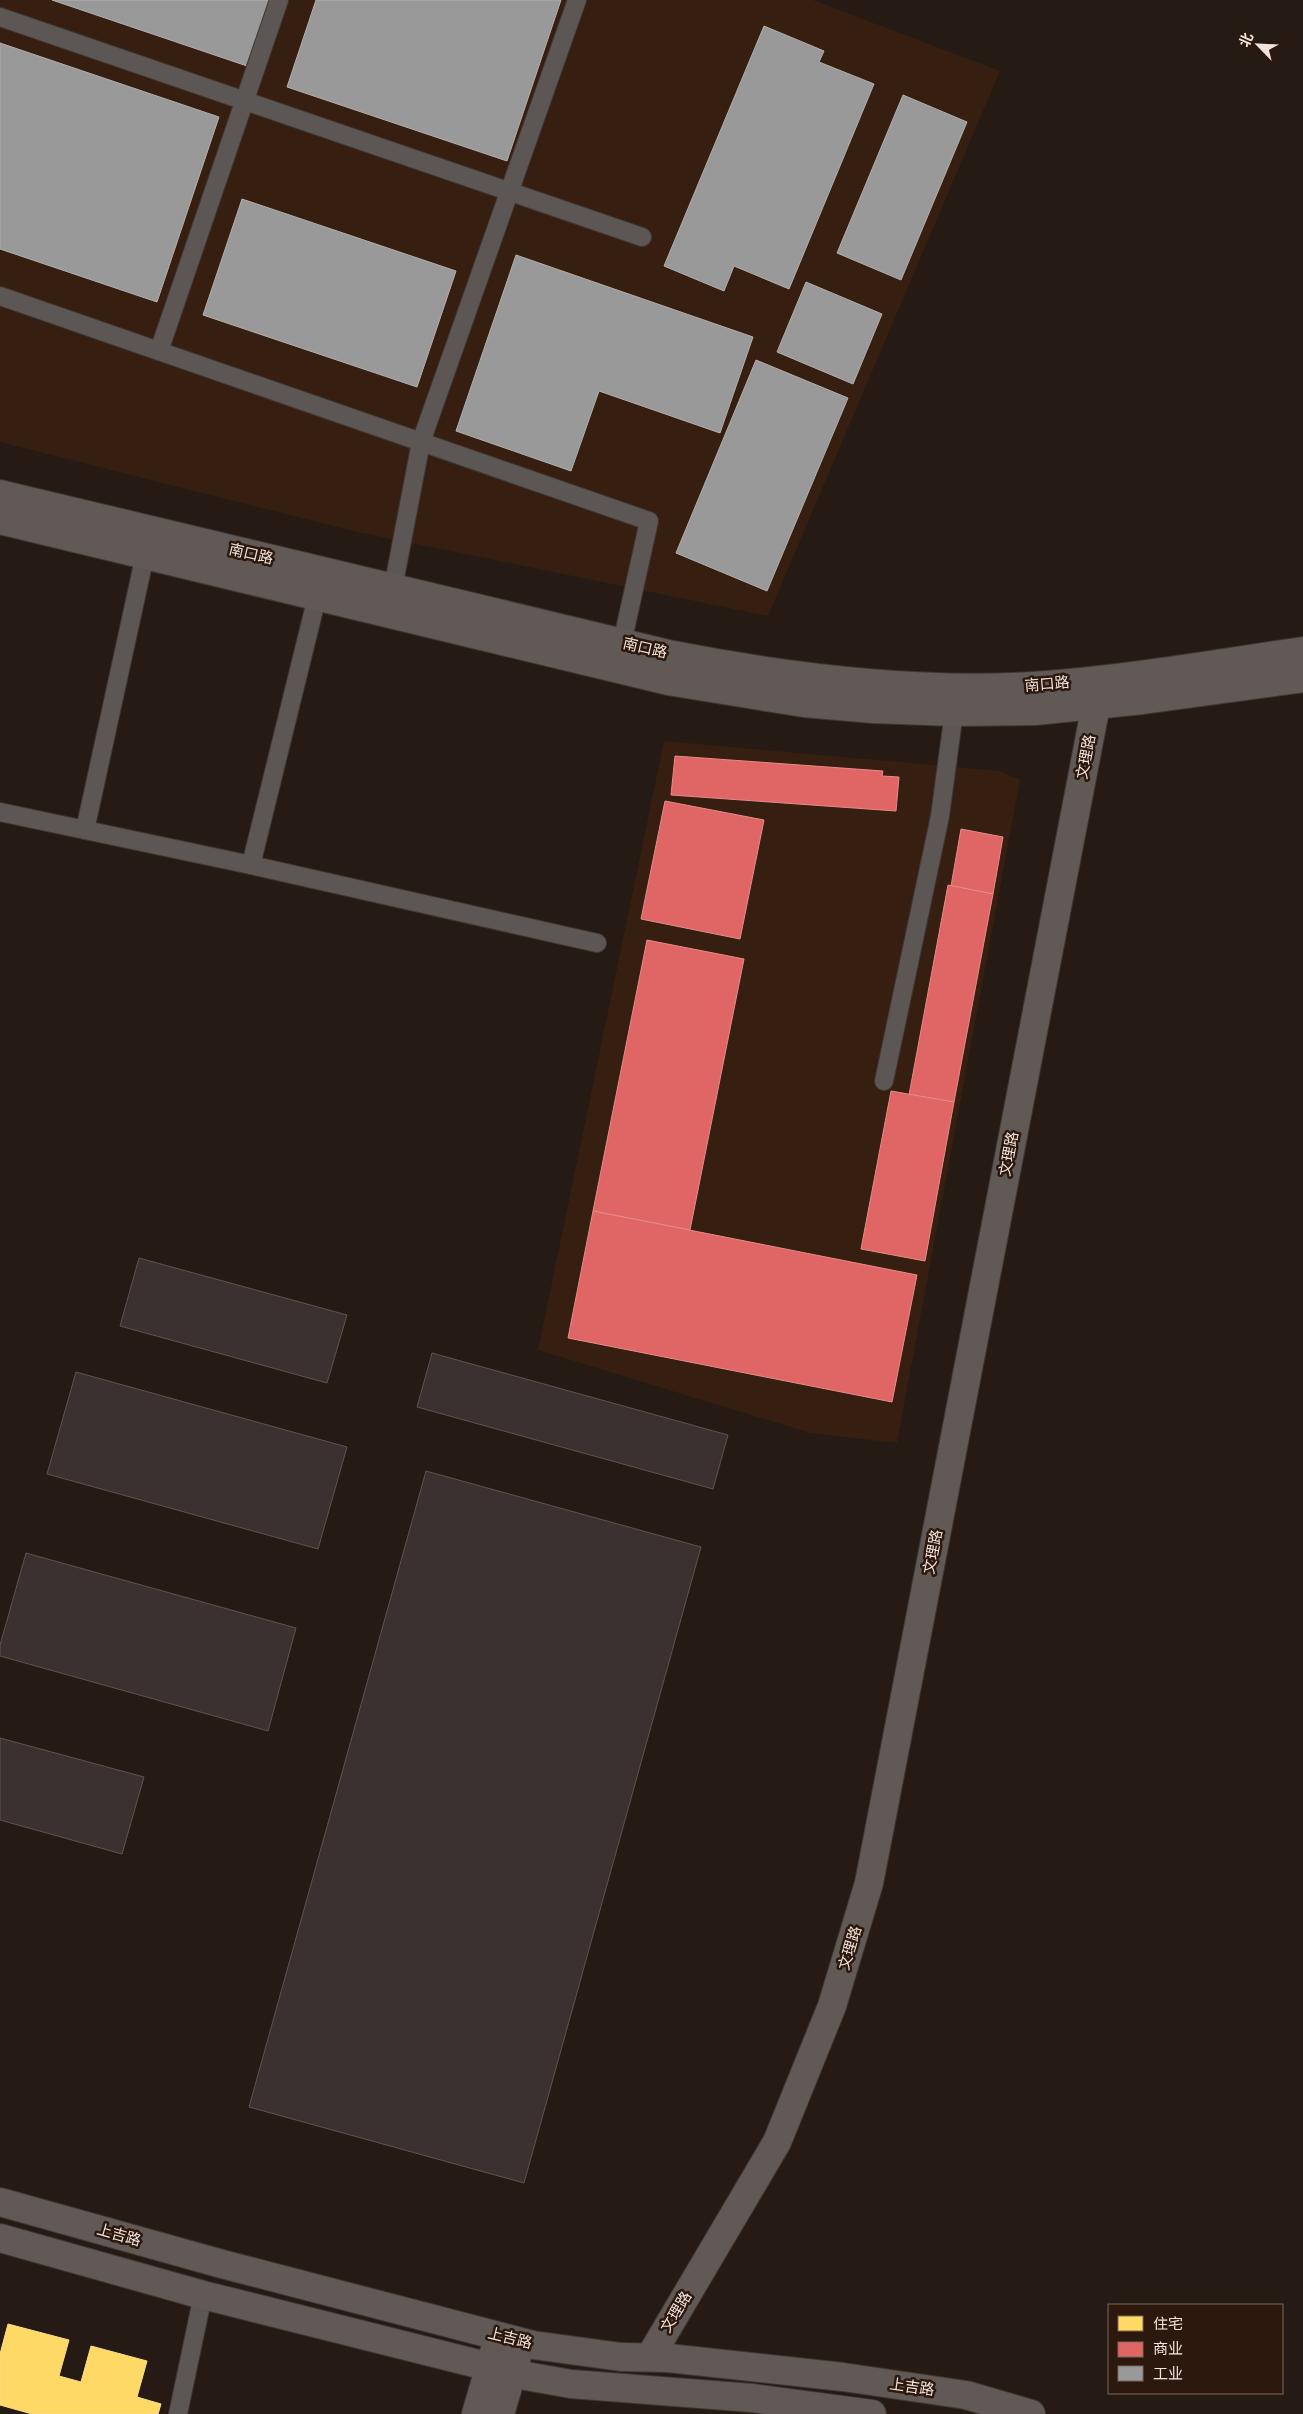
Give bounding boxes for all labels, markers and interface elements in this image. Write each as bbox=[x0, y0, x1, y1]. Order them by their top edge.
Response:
north arrow bbox=[1233, 20, 1283, 70]
text: 北 bbox=[1235, 30, 1256, 49]
street label: 南口路 bbox=[227, 539, 275, 567]
street label: 南口路 bbox=[621, 633, 669, 661]
street label: 南口路 bbox=[1024, 672, 1070, 694]
street label: 文理路 bbox=[1072, 733, 1098, 781]
street label: 文理路 bbox=[995, 1130, 1021, 1178]
street label: 文理路 bbox=[919, 1528, 945, 1576]
street label: 文理路 bbox=[834, 1924, 864, 1972]
street label: 上吉路 bbox=[95, 2219, 143, 2249]
street label: 文理路 bbox=[656, 2288, 694, 2335]
legend bbox=[1108, 2304, 1283, 2394]
text: 住宅 bbox=[1153, 2314, 1183, 2332]
street label: 上吉路 bbox=[486, 2323, 534, 2351]
text: 商业 bbox=[1153, 2339, 1183, 2357]
text: 工业 bbox=[1153, 2364, 1183, 2382]
street label: 上吉路 bbox=[889, 2374, 936, 2398]

